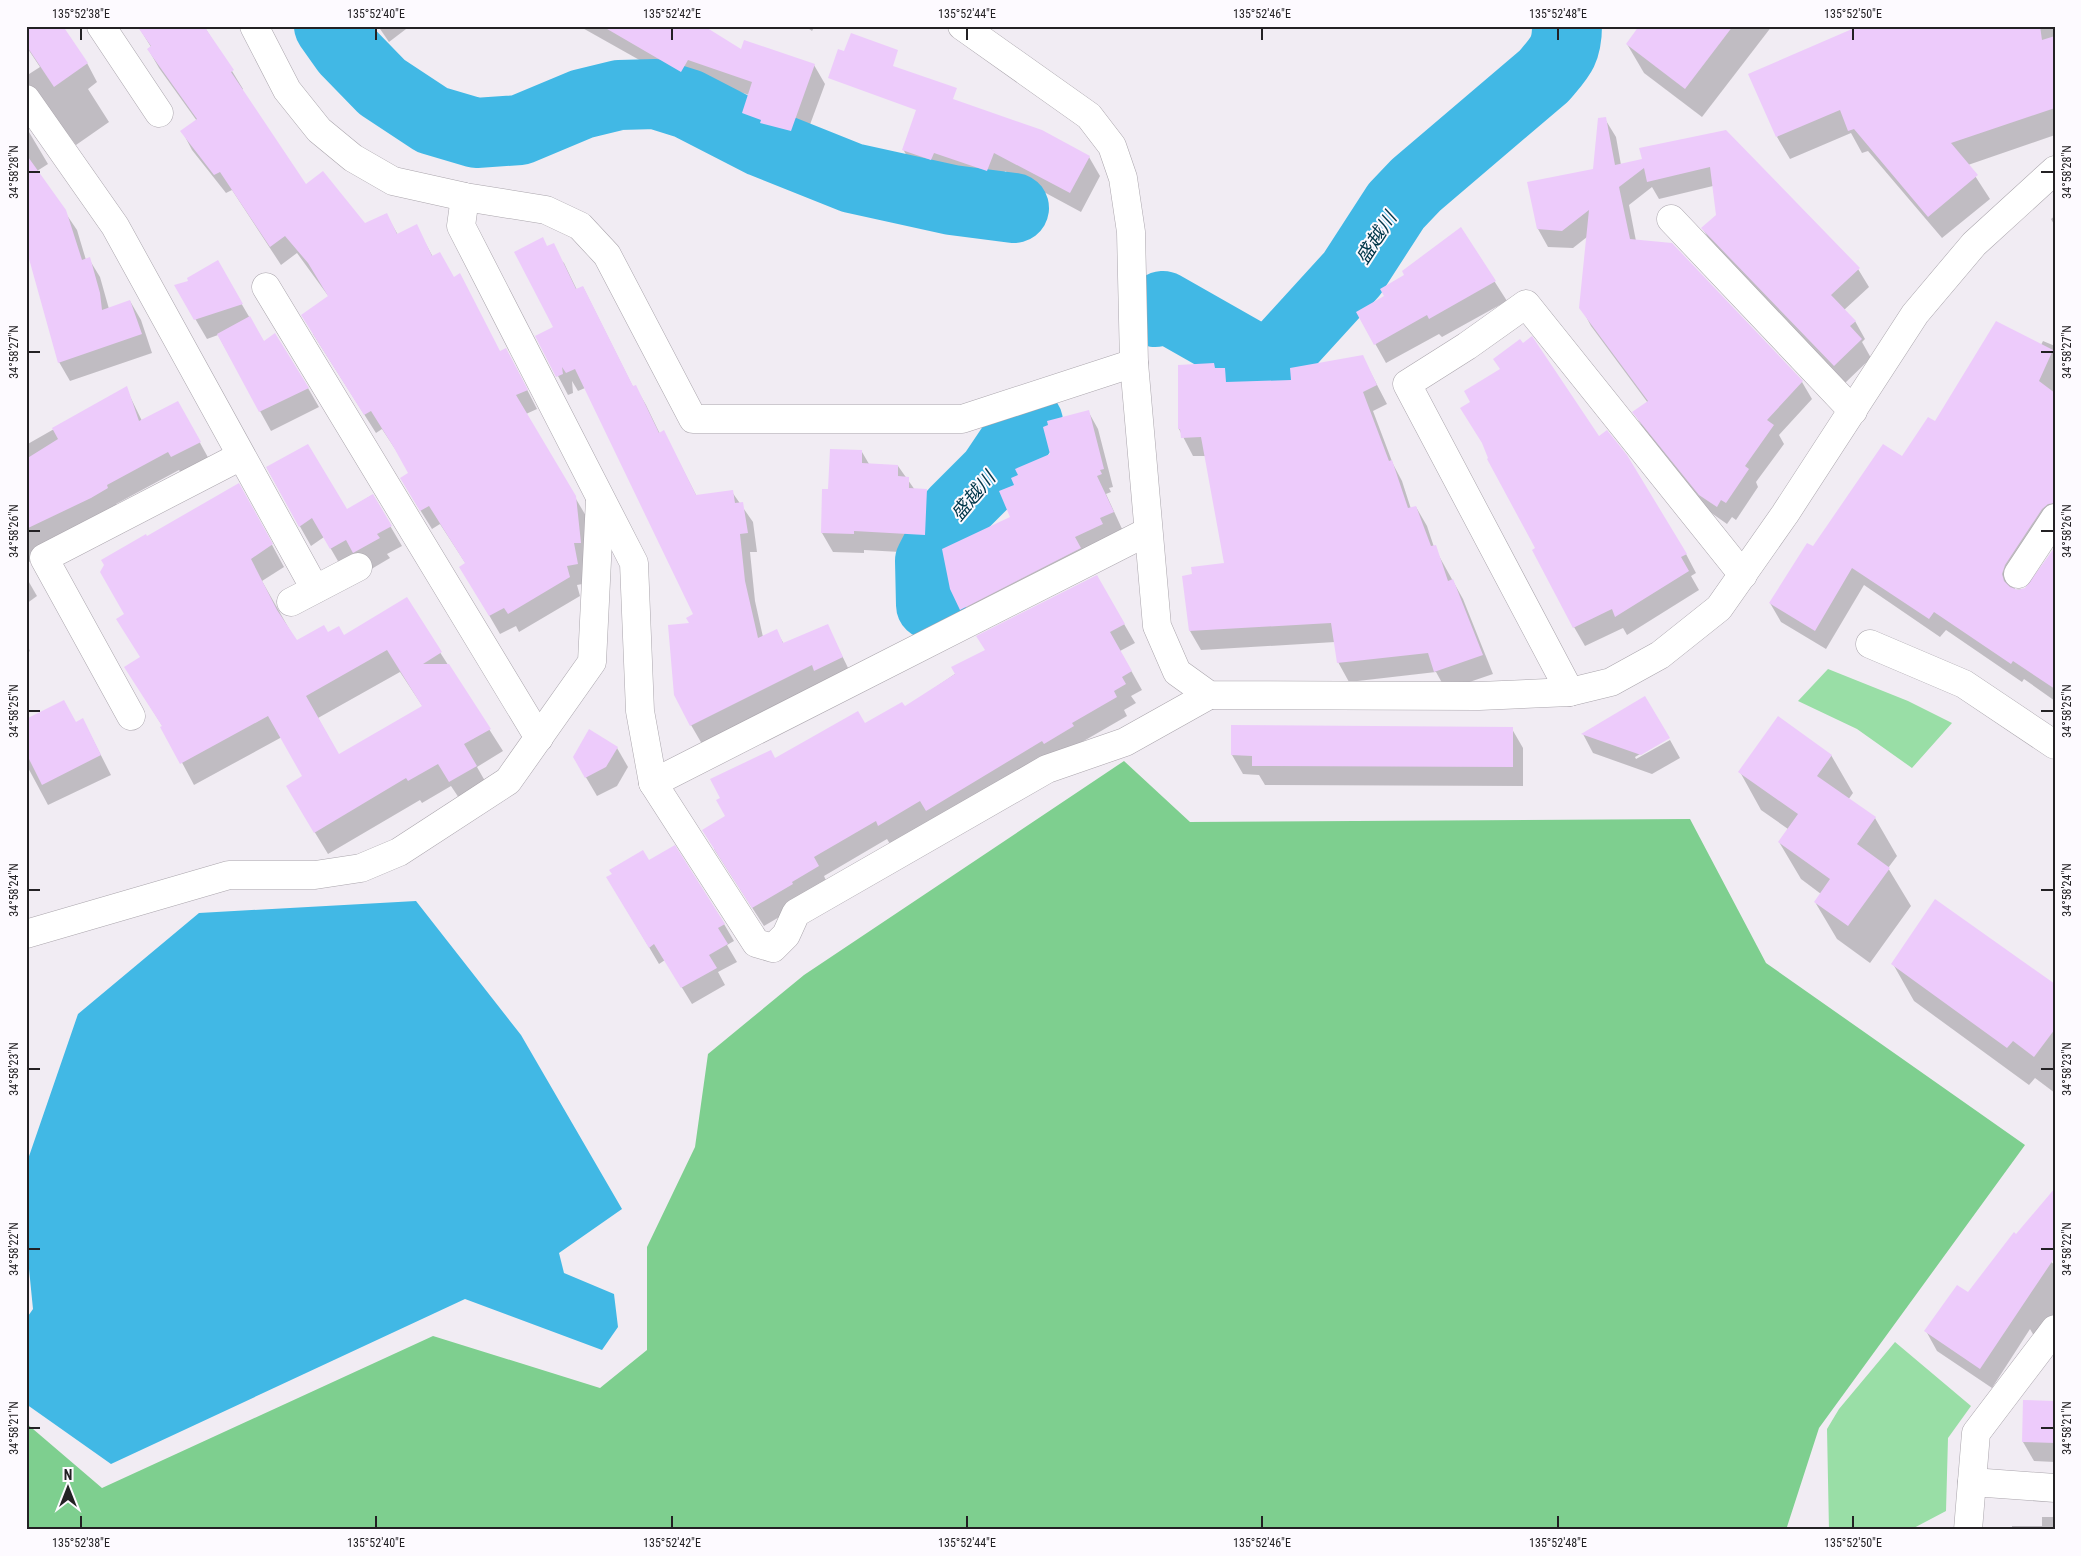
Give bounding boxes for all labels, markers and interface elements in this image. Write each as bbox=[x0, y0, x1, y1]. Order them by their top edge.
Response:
text: 135°52'38"E bbox=[52, 7, 110, 21]
text: 135°52'40"E bbox=[347, 7, 405, 21]
text: 135°52'42"E bbox=[643, 7, 701, 21]
text: 135°52'44"E bbox=[938, 7, 996, 21]
text: 135°52'46"E bbox=[1233, 7, 1291, 21]
text: 135°52'48"E bbox=[1529, 7, 1587, 21]
text: 135°52'50"E bbox=[1824, 7, 1882, 21]
text: 34°58'28"N bbox=[7, 145, 21, 199]
text: 34°58'28"N bbox=[2060, 145, 2074, 199]
water label: 盛越川 bbox=[1351, 206, 1402, 268]
text: 34°58'27"N bbox=[7, 325, 21, 379]
text: 34°58'27"N bbox=[2060, 325, 2074, 379]
water label: 盛越川 bbox=[946, 465, 1001, 525]
text: 34°58'26"N bbox=[7, 504, 21, 558]
text: 34°58'26"N bbox=[2060, 504, 2074, 558]
text: 34°58'25"N bbox=[7, 684, 21, 738]
text: 34°58'25"N bbox=[2060, 684, 2074, 738]
text: 34°58'24"N bbox=[7, 863, 21, 917]
text: 34°58'24"N bbox=[2060, 863, 2074, 917]
text: 34°58'23"N bbox=[7, 1042, 21, 1096]
text: 34°58'23"N bbox=[2060, 1042, 2074, 1096]
text: 34°58'22"N bbox=[7, 1222, 21, 1276]
text: 34°58'22"N bbox=[2060, 1222, 2074, 1276]
text: 34°58'21"N bbox=[7, 1401, 21, 1455]
text: 34°58'21"N bbox=[2060, 1401, 2074, 1455]
north arrow bbox=[42, 1464, 92, 1514]
text: N bbox=[64, 1467, 72, 1483]
text: 135°52'38"E bbox=[52, 1536, 110, 1550]
text: 135°52'40"E bbox=[347, 1536, 405, 1550]
text: 135°52'42"E bbox=[643, 1536, 701, 1550]
text: 135°52'44"E bbox=[938, 1536, 996, 1550]
text: 135°52'46"E bbox=[1233, 1536, 1291, 1550]
text: 135°52'48"E bbox=[1529, 1536, 1587, 1550]
text: 135°52'50"E bbox=[1824, 1536, 1882, 1550]

